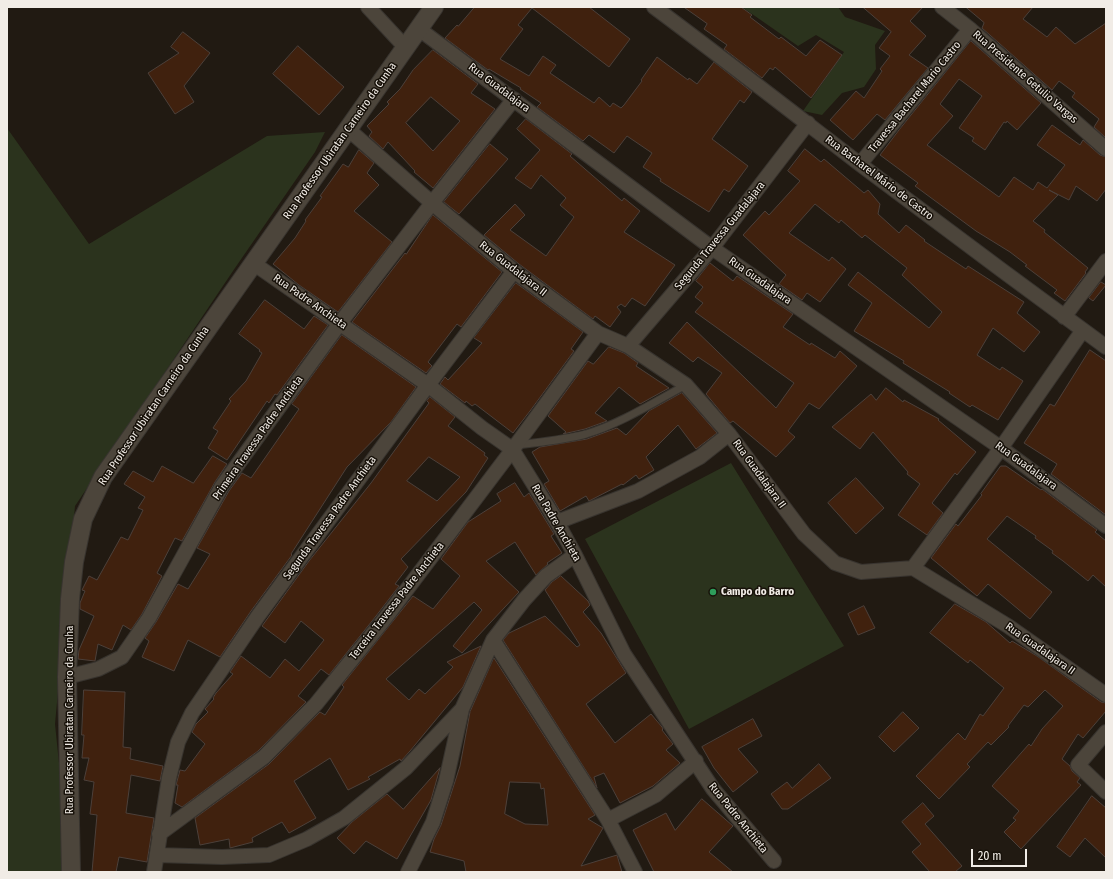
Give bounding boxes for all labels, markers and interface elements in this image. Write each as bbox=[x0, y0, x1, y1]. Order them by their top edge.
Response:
street label: Rua Presidente Getulio Vargas bbox=[970, 28, 1080, 126]
street label: Travessa Bacharel Mario Castro bbox=[866, 39, 964, 155]
street label: Rua Professor Ubiratan Carneiro da Cunha bbox=[280, 60, 400, 222]
street label: Rua Guadalajara bbox=[466, 61, 532, 115]
street label: Rua Bacharel Mário de Castro bbox=[822, 133, 936, 223]
street label: Segunda Travessa Guadalajara bbox=[672, 179, 768, 293]
street label: Rua Guadalajara II bbox=[477, 239, 549, 299]
street label: Rua Guadalajara bbox=[726, 255, 794, 307]
street label: Rua Padre Anchieta bbox=[271, 272, 349, 332]
street label: Rua Professor Ubiratan Carneiro da Cunha bbox=[96, 324, 212, 488]
street label: Primeira Travessa Padre Anchieta bbox=[210, 373, 306, 503]
street label: Rua Guadalajara II bbox=[730, 437, 788, 511]
street label: Rua Guadalajara bbox=[992, 439, 1060, 493]
street label: Segunda Travessa Padre Anchieta bbox=[281, 454, 379, 582]
street label: Rua Padre Anchieta bbox=[529, 482, 583, 564]
street label: Terceira Travessa Padre Anchieta bbox=[347, 539, 447, 663]
place label: Campo do Barro bbox=[721, 585, 794, 599]
marker: Campo do Barro bbox=[708, 587, 718, 597]
street label: Rua Guadalajara II bbox=[1003, 620, 1077, 678]
street label: Rua Professor Ubiratan Carneiro da Cunha bbox=[63, 626, 77, 814]
street label: Rua Padre Anchieta bbox=[706, 780, 770, 856]
scale bar bbox=[973, 841, 1029, 867]
text: 20 m bbox=[978, 849, 1002, 863]

